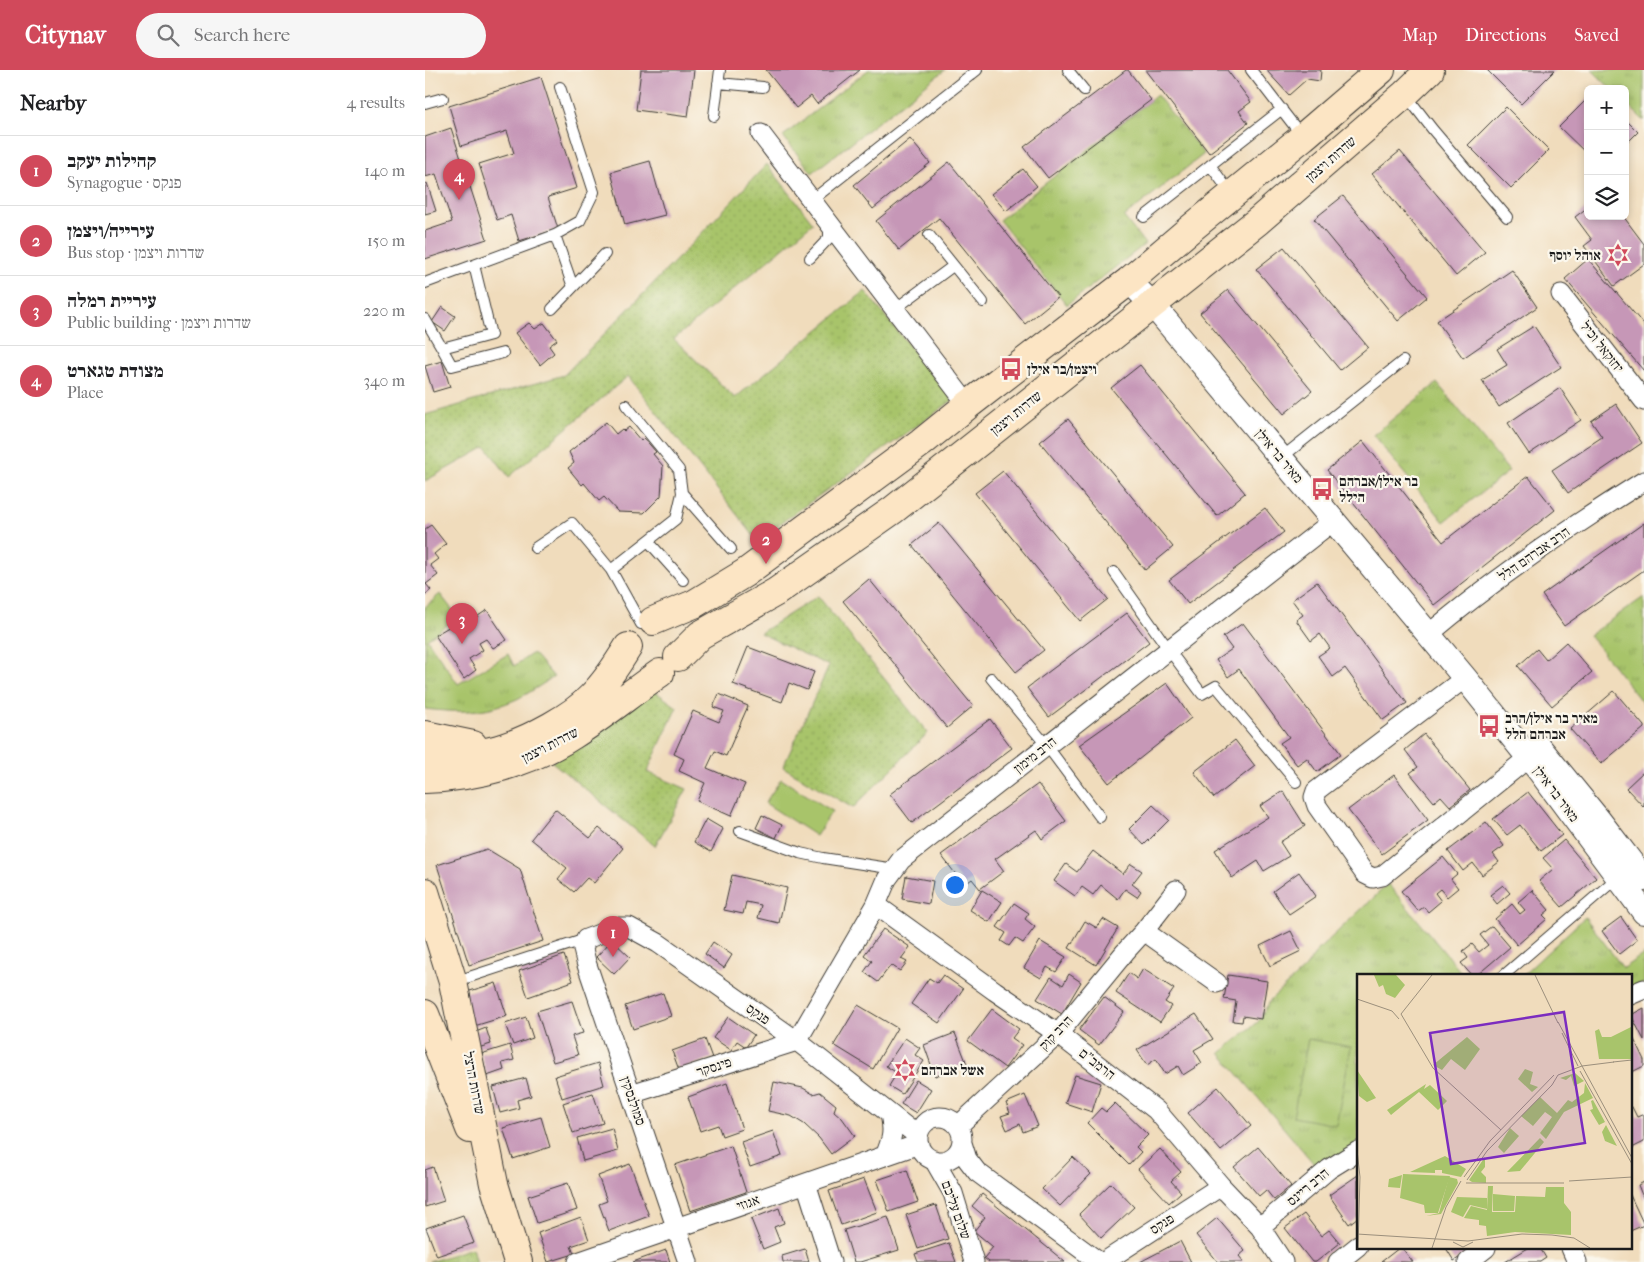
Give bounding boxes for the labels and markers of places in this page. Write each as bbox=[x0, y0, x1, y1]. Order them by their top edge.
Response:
pin: 4 bbox=[443, 159, 475, 200]
synagogue icon: אוהל יוסף bbox=[1605, 242, 1631, 268]
place label: אוהל יוסף bbox=[1549, 247, 1601, 264]
bus stop icon: ויצמן/בר אילן bbox=[998, 356, 1024, 382]
place label: ויצמן/בר אילן bbox=[1027, 361, 1097, 378]
place label: בר אילן/אברהם הילל bbox=[1339, 473, 1418, 506]
bus stop icon: בר אילן/אברהם הילל bbox=[1309, 476, 1335, 502]
pin: 2 bbox=[750, 523, 782, 564]
pin: 3 bbox=[446, 603, 478, 644]
place label: מאיר בר אילן/הרב אברהם הלל bbox=[1505, 710, 1598, 743]
bus stop icon: מאיר בר אילן/הרב אברהם הלל bbox=[1476, 713, 1502, 739]
pin: 1 bbox=[597, 916, 629, 957]
synagogue icon: אשל אברהם bbox=[892, 1057, 918, 1083]
place label: אשל אברהם bbox=[921, 1062, 984, 1079]

